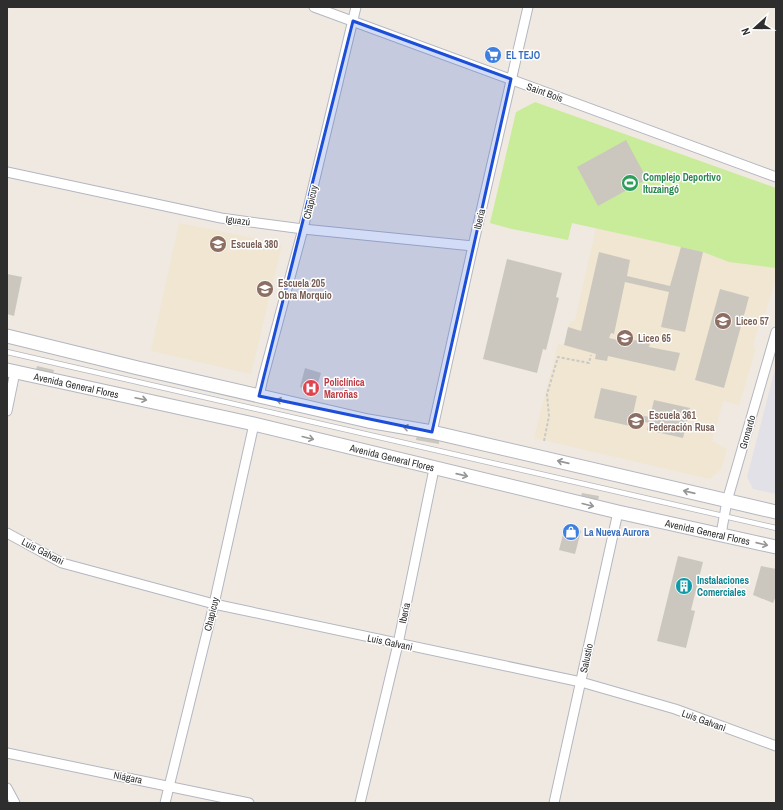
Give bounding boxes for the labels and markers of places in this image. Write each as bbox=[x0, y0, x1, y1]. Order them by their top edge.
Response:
supermarket icon: EL TEJO bbox=[483, 45, 503, 65]
place label: EL TEJO bbox=[506, 49, 541, 62]
place label: Complejo Deportivo Ituzaingó bbox=[643, 171, 721, 196]
sports icon: Complejo Deportivo Ituzaingó bbox=[620, 173, 640, 193]
school or university icon: Escuela 380 bbox=[208, 234, 228, 254]
place label: Escuela 380 bbox=[231, 238, 278, 251]
place label: Escuela 205 Obra Morquio bbox=[278, 277, 332, 302]
school or university icon: Escuela 205 Obra Morquio bbox=[255, 279, 275, 299]
school or university icon: Liceo 57 bbox=[713, 311, 733, 331]
place label: Liceo 57 bbox=[736, 315, 769, 328]
school or university icon: Liceo 65 bbox=[615, 328, 635, 348]
place label: Liceo 65 bbox=[638, 332, 671, 345]
place label: Policlínica Maroñas bbox=[324, 376, 365, 401]
hospital icon: Policlínica Maroñas bbox=[301, 378, 321, 398]
place label: Escuela 361 Federación Rusa bbox=[649, 409, 715, 434]
school or university icon: Escuela 361 Federación Rusa bbox=[626, 411, 646, 431]
shop icon: La Nueva Aurora bbox=[561, 522, 581, 542]
place label: La Nueva Aurora bbox=[584, 526, 650, 539]
place label: Instalaciones Comerciales bbox=[697, 574, 749, 599]
building icon: Instalaciones Comerciales bbox=[674, 576, 694, 596]

